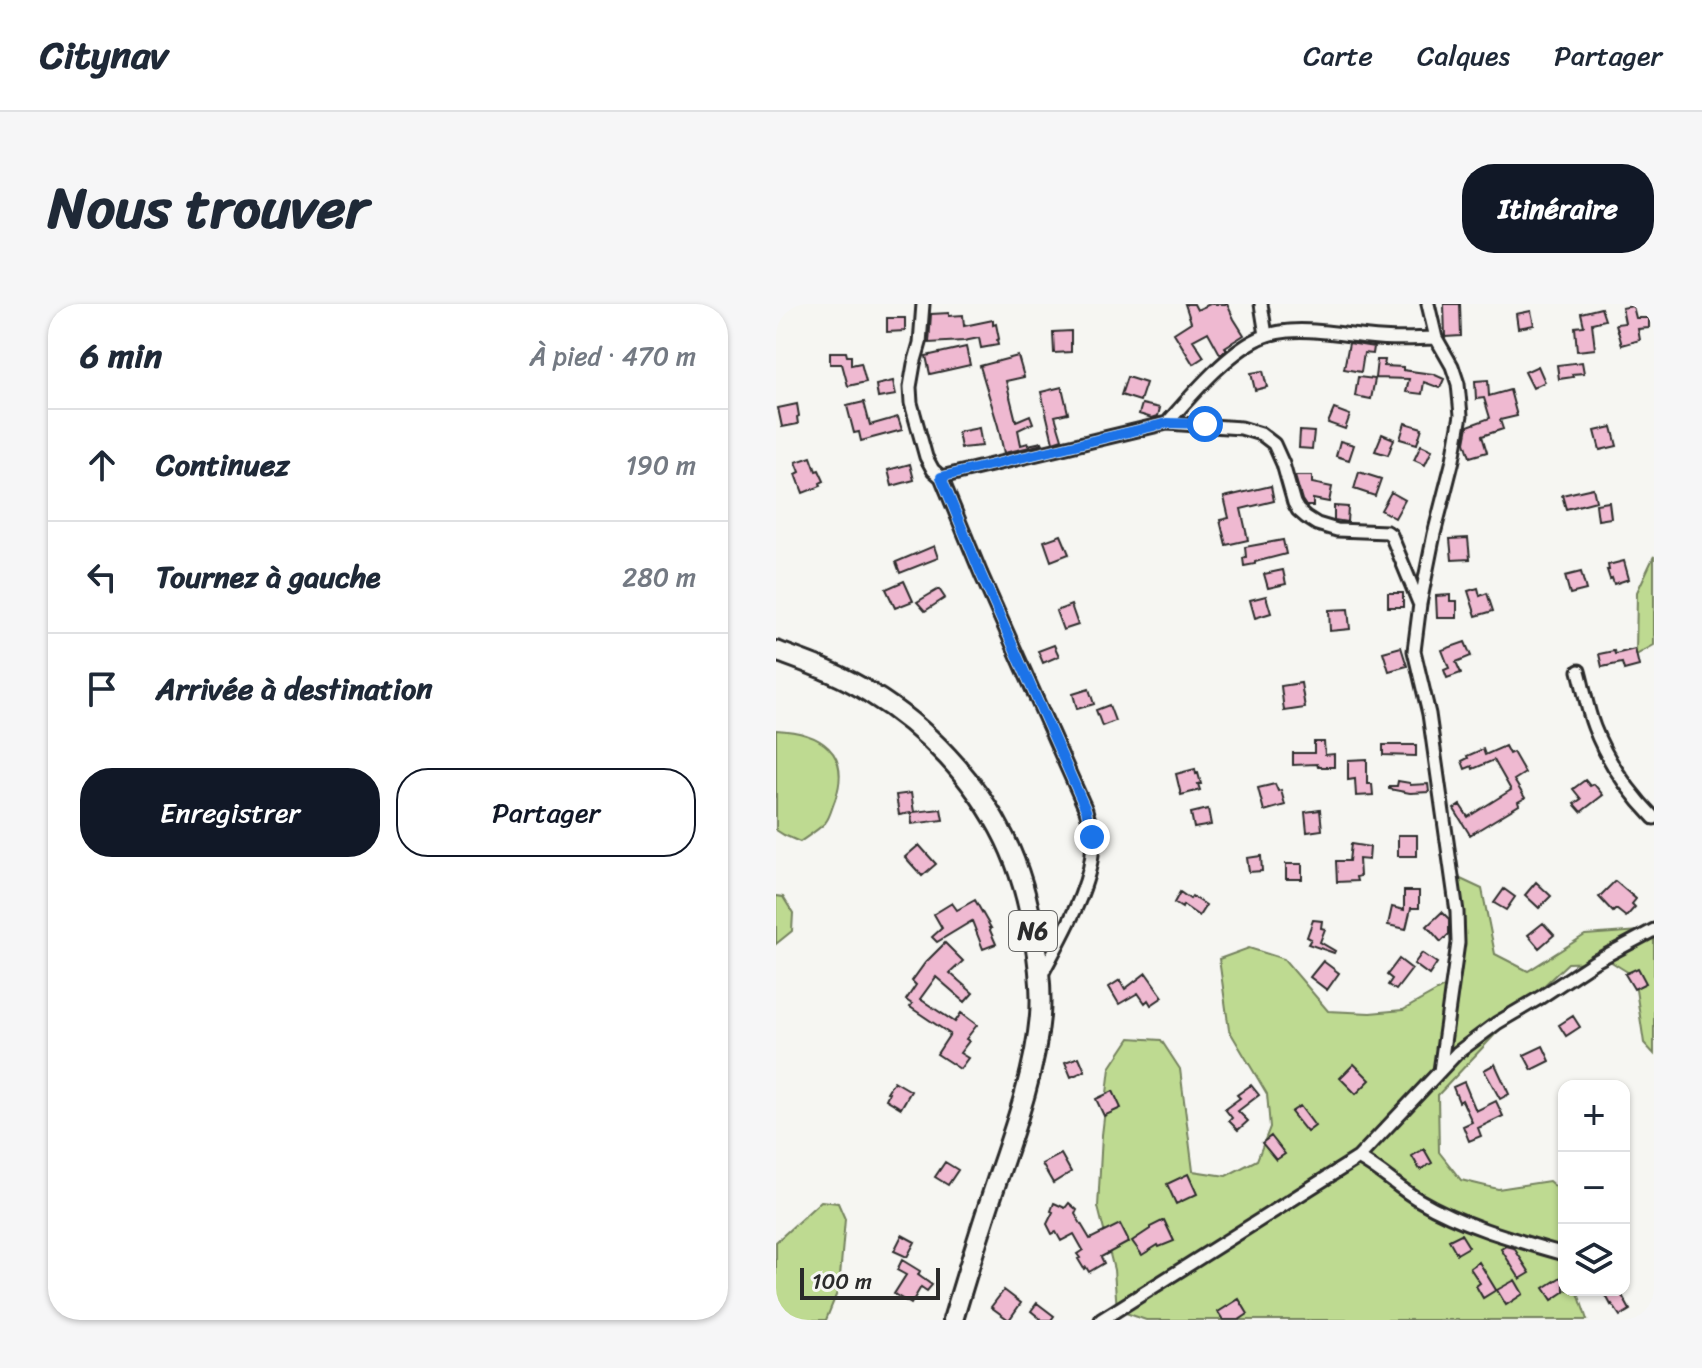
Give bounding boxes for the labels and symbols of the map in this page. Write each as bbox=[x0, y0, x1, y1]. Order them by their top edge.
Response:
route start bbox=[1187, 406, 1223, 442]
route end bbox=[1074, 819, 1110, 855]
road number: N6 bbox=[1009, 911, 1057, 951]
scale bar bbox=[800, 1264, 940, 1300]

